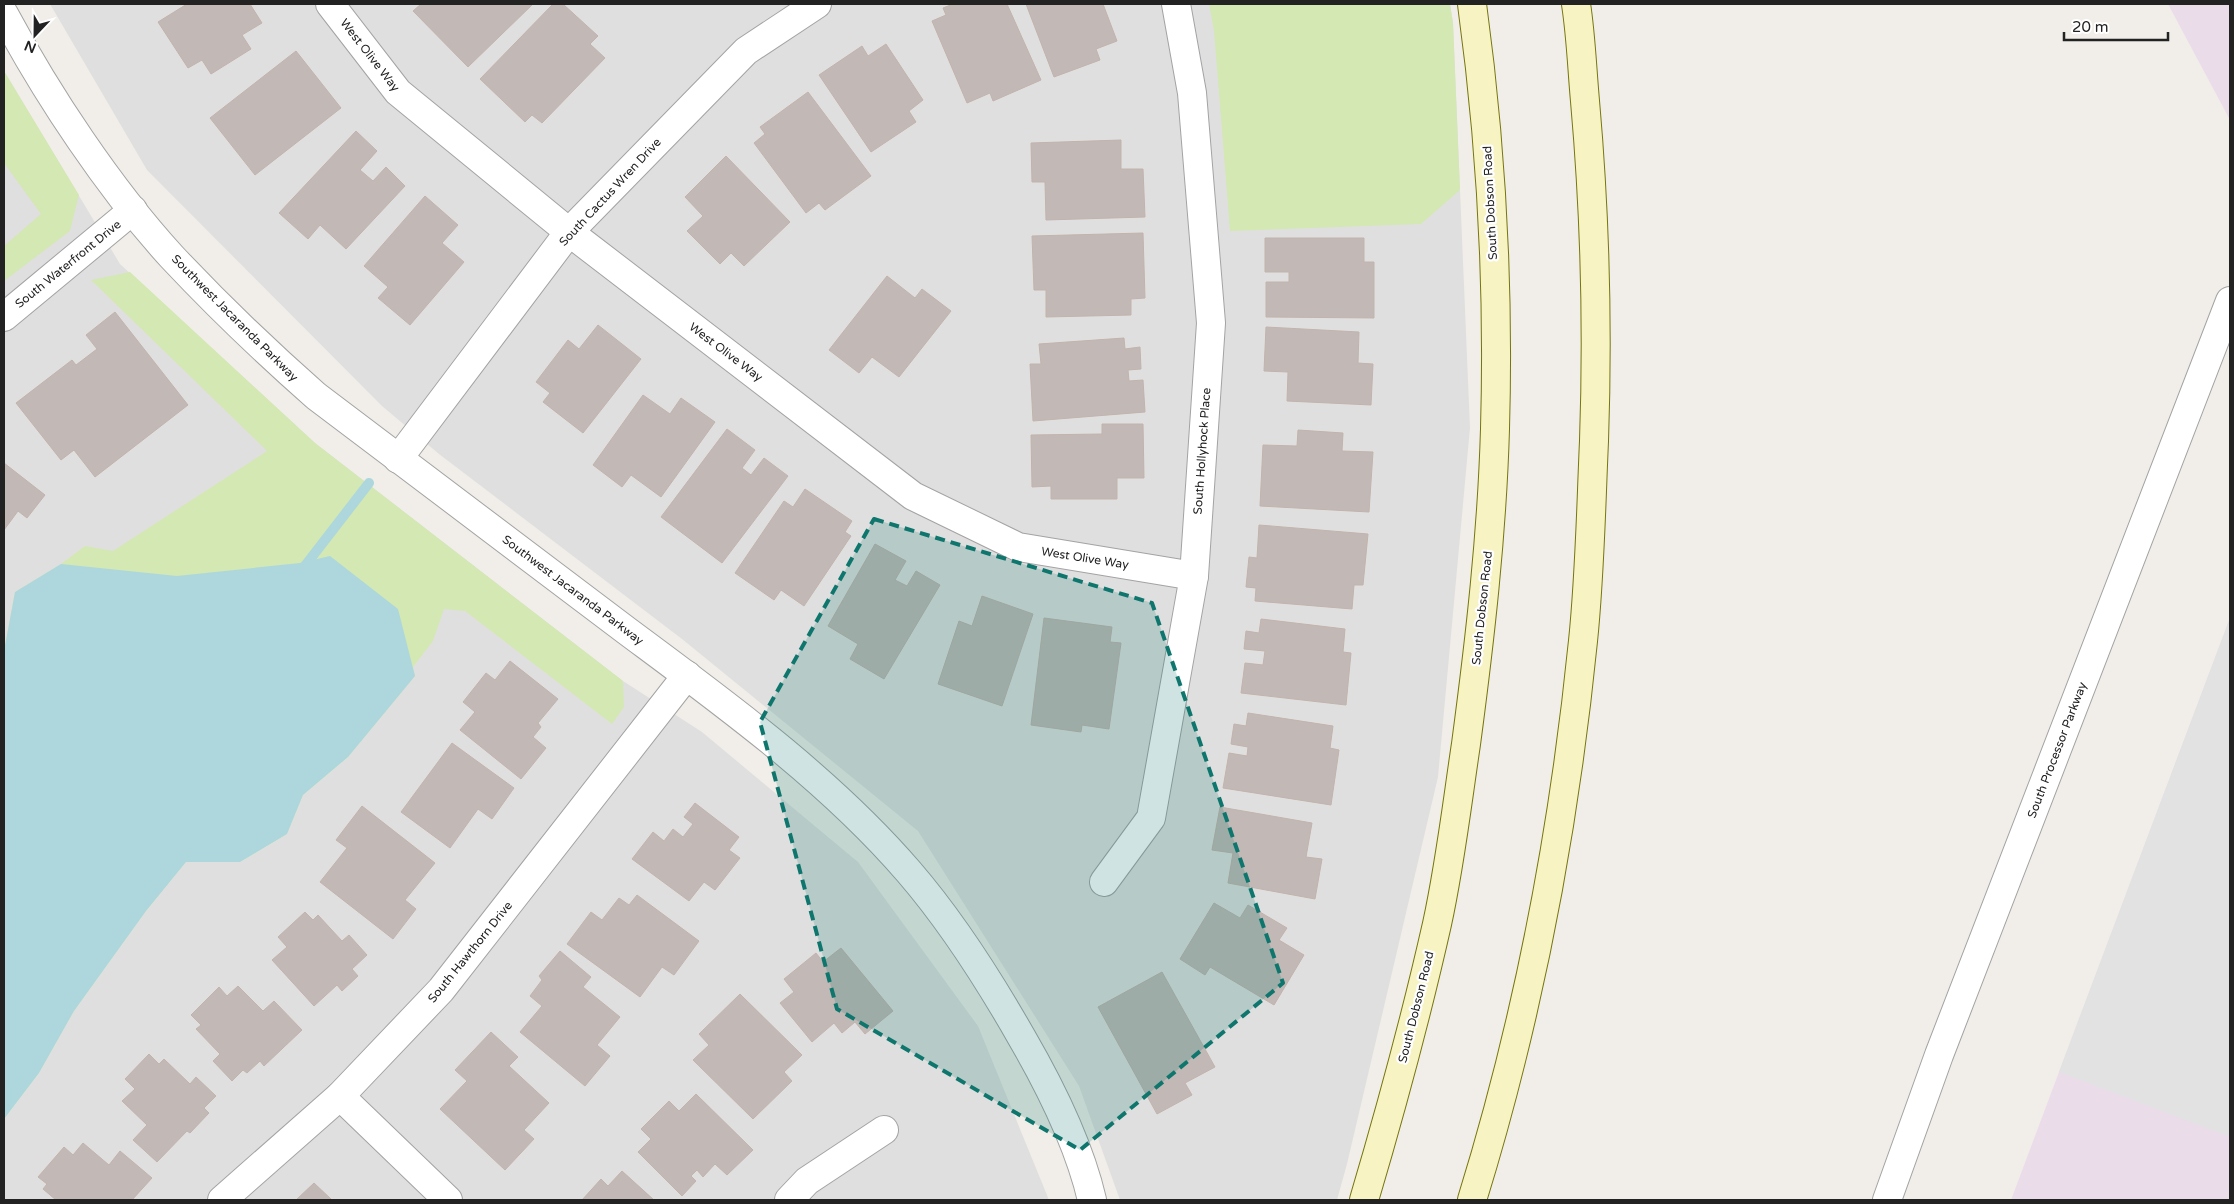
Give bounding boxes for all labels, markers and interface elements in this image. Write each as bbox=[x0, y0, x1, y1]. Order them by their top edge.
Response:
north arrow bbox=[10, 10, 60, 60]
scale bar bbox=[2064, 10, 2168, 42]
street label: West Olive Way bbox=[337, 16, 403, 95]
text: 20 m bbox=[2072, 18, 2109, 36]
text: N bbox=[22, 37, 39, 57]
street label: South Cactus Wren Drive bbox=[556, 135, 664, 249]
street label: South Dobson Road bbox=[1480, 146, 1500, 260]
street label: South Waterfront Drive bbox=[12, 217, 124, 311]
street label: Southwest Jacaranda Parkway bbox=[169, 252, 302, 385]
street label: West Olive Way bbox=[687, 320, 766, 385]
street label: South Hollyhock Place bbox=[1191, 387, 1213, 515]
street label: Southwest Jacaranda Parkway bbox=[500, 532, 647, 648]
street label: West Olive Way bbox=[1040, 544, 1130, 572]
street label: South Dobson Road bbox=[1469, 550, 1495, 666]
street label: South Processor Parkway bbox=[2025, 680, 2090, 820]
street label: South Hawthorn Drive bbox=[425, 898, 515, 1005]
street label: South Dobson Road bbox=[1395, 950, 1437, 1064]

